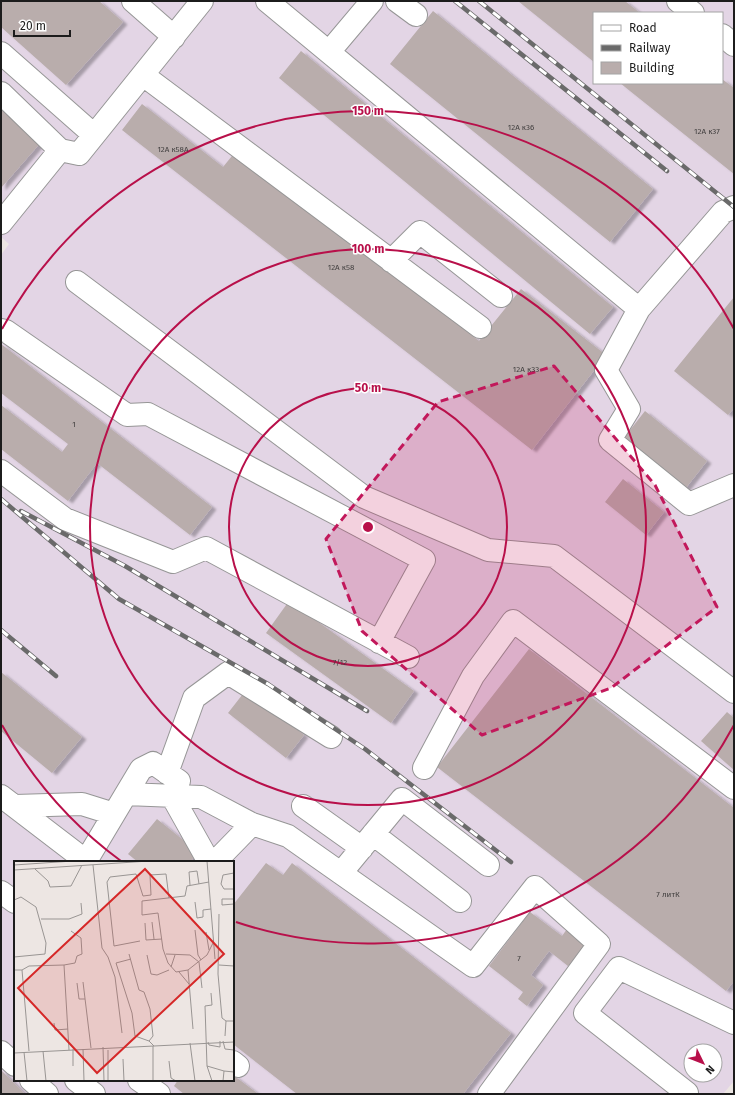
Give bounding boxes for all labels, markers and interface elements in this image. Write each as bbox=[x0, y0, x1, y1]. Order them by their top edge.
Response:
scale bar bbox=[14, 12, 70, 38]
legend bbox=[593, 12, 723, 84]
text: 20 m bbox=[20, 19, 46, 33]
text: Road bbox=[629, 21, 657, 35]
text: Railway bbox=[629, 41, 670, 55]
text: Building bbox=[629, 61, 675, 75]
text: 150 m bbox=[352, 104, 384, 118]
house number: 12А к36 bbox=[508, 123, 534, 132]
house number: 12А к37 bbox=[694, 127, 720, 136]
house number: 12А к58А bbox=[157, 145, 189, 154]
text: 100 m bbox=[352, 242, 384, 256]
house number: 12А к58 bbox=[328, 263, 355, 272]
house number: 12А к33 bbox=[513, 365, 539, 374]
text: 50 m bbox=[355, 381, 381, 395]
house number: 1 bbox=[72, 420, 76, 429]
centre of rings bbox=[361, 520, 375, 534]
house number: 7/12 bbox=[333, 658, 347, 667]
inset map bbox=[14, 861, 234, 1081]
house number: 7 литК bbox=[656, 890, 680, 899]
house number: 7 bbox=[517, 954, 521, 963]
north arrow bbox=[683, 1043, 723, 1083]
text: N bbox=[703, 1062, 717, 1077]

